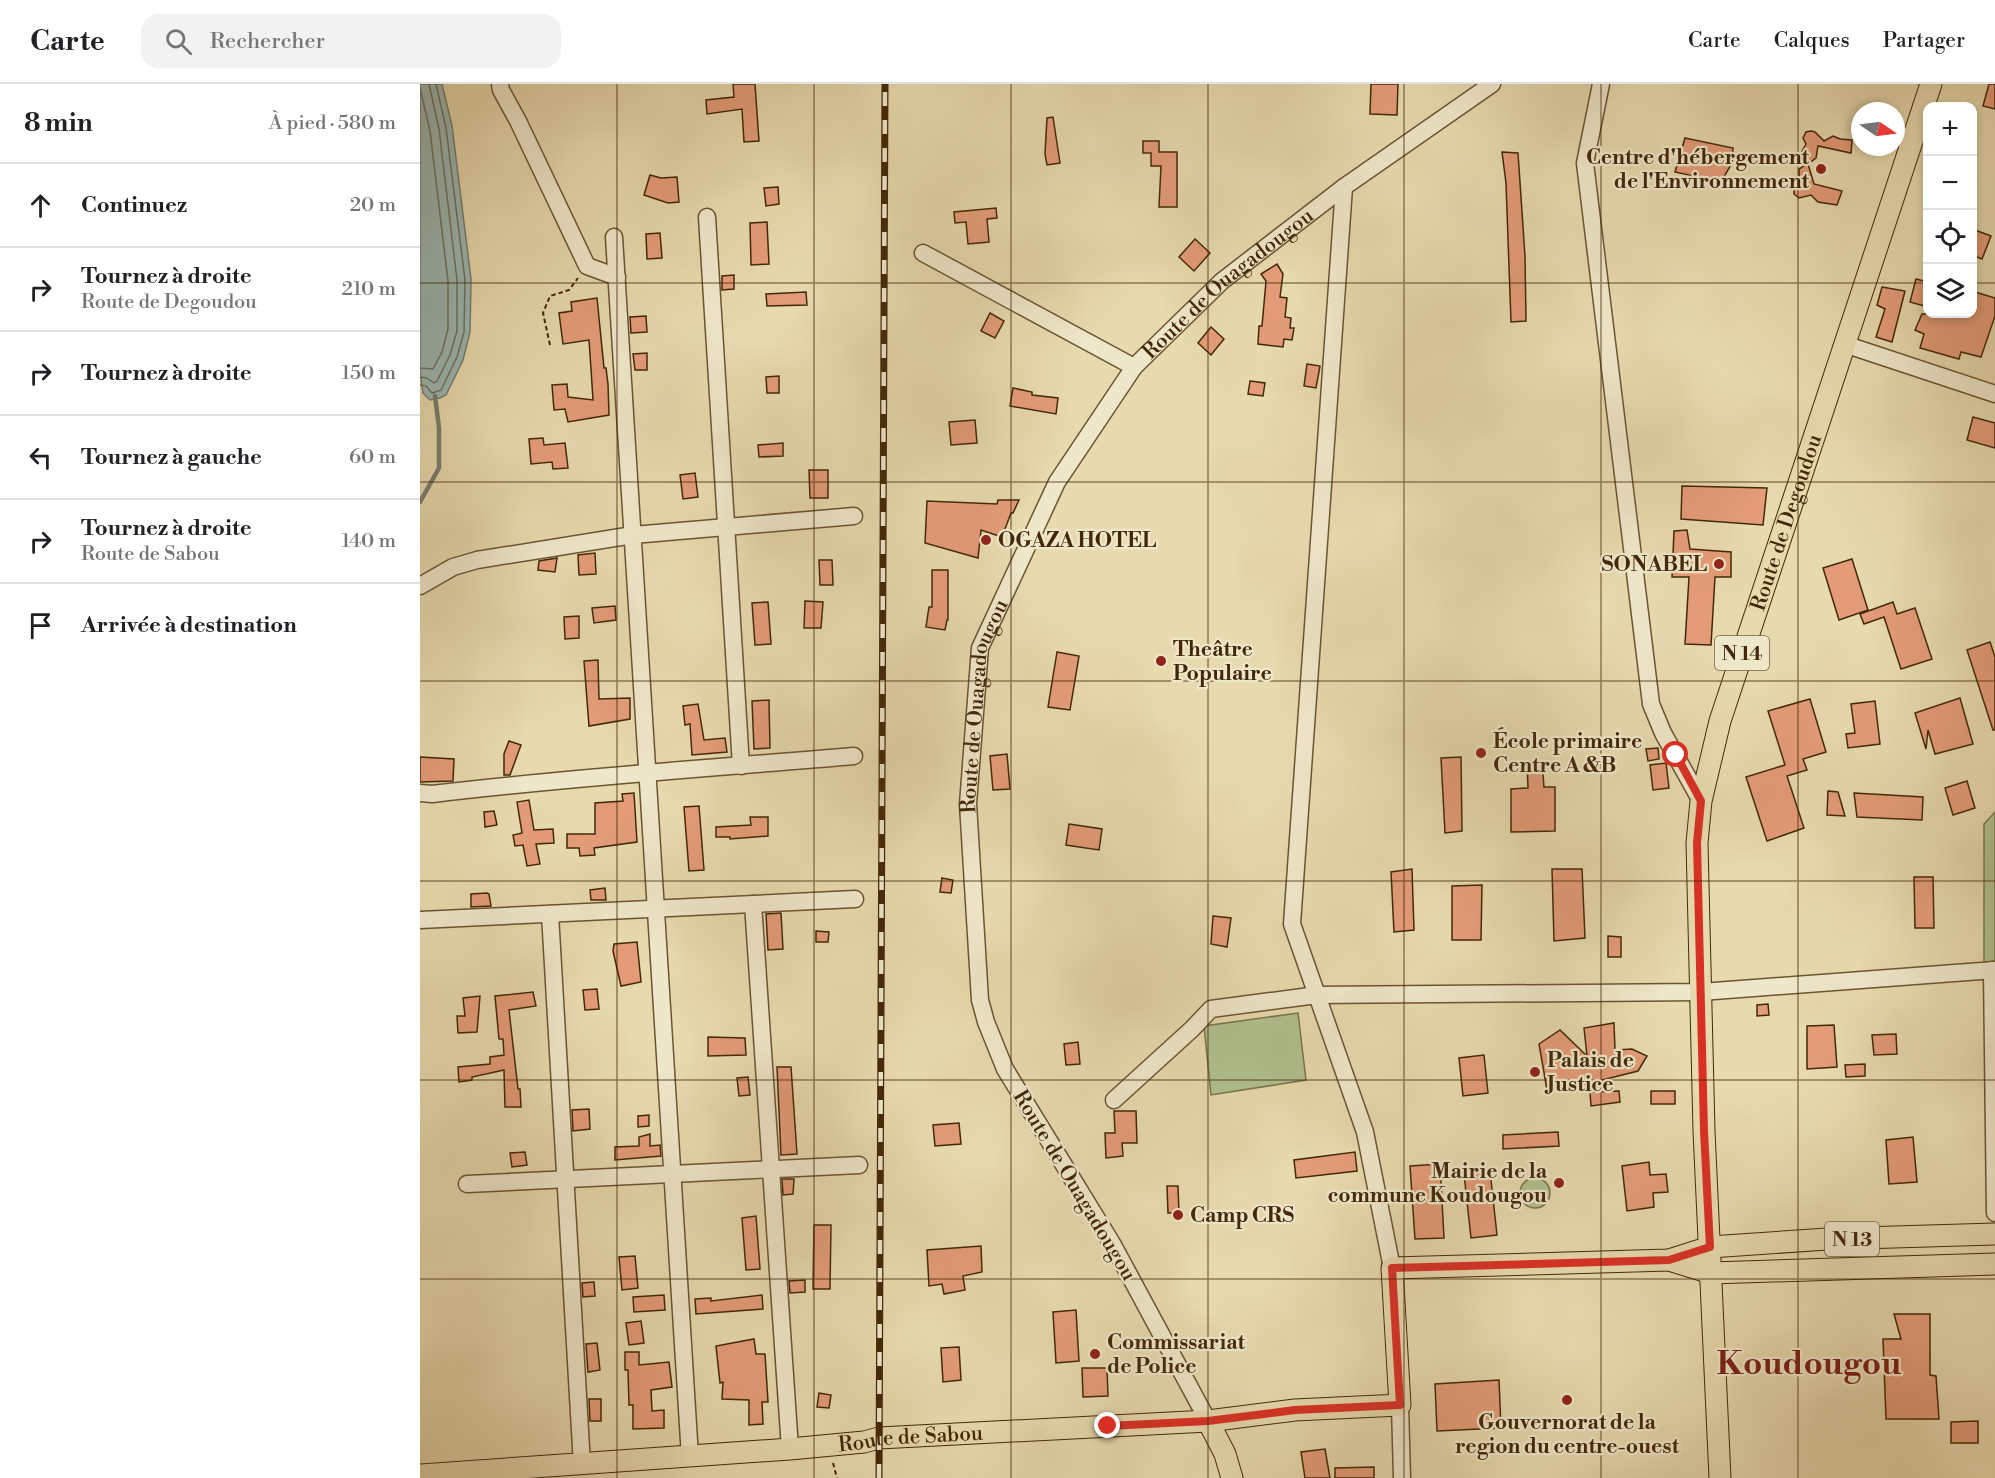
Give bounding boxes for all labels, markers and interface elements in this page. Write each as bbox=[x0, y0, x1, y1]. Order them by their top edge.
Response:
search box bbox=[141, 14, 561, 68]
text: Carte bbox=[30, 24, 105, 59]
icon: search bbox=[162, 25, 195, 58]
text: Rechercher bbox=[210, 28, 325, 55]
text: Carte bbox=[1688, 28, 1741, 54]
text: Calques bbox=[1774, 28, 1850, 54]
text: Partager bbox=[1883, 28, 1965, 54]
north arrow bbox=[1851, 102, 1905, 156]
map controls bbox=[1923, 102, 1977, 318]
button: + bbox=[1923, 102, 1977, 156]
text: 8 min bbox=[24, 107, 93, 139]
text: À pied · 580 m bbox=[269, 111, 396, 136]
place label: Centre d'hébergement de l'Environnement bbox=[1586, 145, 1810, 195]
button: − bbox=[1923, 156, 1977, 210]
marker: Centre d'hébergement de l'Environnement bbox=[1814, 162, 1828, 176]
icon: ahead bbox=[24, 189, 57, 222]
text: Continuez bbox=[81, 192, 187, 219]
text: 20 m bbox=[350, 193, 396, 218]
street label: Route de Ouagadougou bbox=[1138, 203, 1319, 365]
button: locate bbox=[1923, 210, 1977, 264]
text: Tournez à droite bbox=[81, 263, 252, 290]
button: layers bbox=[1923, 264, 1977, 318]
icon: right bbox=[24, 273, 57, 306]
text: 210 m bbox=[341, 277, 396, 302]
text: Route de Degoudou bbox=[81, 290, 257, 315]
icon: right bbox=[24, 357, 57, 390]
text: Tournez à droite bbox=[81, 360, 252, 387]
text: 150 m bbox=[341, 361, 396, 386]
street label: Route de Degoudou bbox=[1745, 431, 1828, 614]
icon: left bbox=[24, 441, 57, 474]
text: Tournez à gauche bbox=[81, 444, 262, 471]
text: 60 m bbox=[349, 445, 396, 470]
text: Tournez à droite bbox=[81, 515, 252, 542]
icon: right bbox=[24, 525, 57, 558]
place label: OGAZA HOTEL bbox=[998, 528, 1156, 554]
text: 140 m bbox=[341, 529, 396, 554]
marker: OGAZA HOTEL bbox=[979, 533, 993, 547]
text: Route de Sabou bbox=[81, 542, 220, 567]
place label: SONABEL bbox=[1602, 552, 1707, 578]
marker: SONABEL bbox=[1712, 557, 1726, 571]
street label: Route de Ouagadougou bbox=[956, 595, 1015, 814]
icon: arrive bbox=[24, 609, 57, 642]
text: Arrivée à destination bbox=[81, 612, 297, 639]
road number: N 14 bbox=[1715, 636, 1769, 670]
place label: Theâtre Populaire bbox=[1173, 637, 1272, 687]
marker: Theâtre Populaire bbox=[1154, 654, 1168, 668]
place label: École primaire Centre A &B bbox=[1493, 727, 1642, 779]
route start bbox=[1662, 741, 1688, 767]
marker: École primaire Centre A &B bbox=[1474, 746, 1488, 760]
place label: Palais de Justice bbox=[1544, 1048, 1634, 1098]
marker: Palais de Justice bbox=[1528, 1065, 1542, 1079]
street label: Route de Ouagadougou bbox=[1007, 1085, 1141, 1286]
place label: Mairie de la commune Koudougou bbox=[1327, 1159, 1548, 1209]
marker: Mairie de la commune Koudougou bbox=[1552, 1176, 1566, 1190]
place label: Camp CRS bbox=[1190, 1203, 1294, 1229]
marker: Camp CRS bbox=[1171, 1208, 1185, 1222]
road number: N 13 bbox=[1825, 1222, 1879, 1256]
place label: Commissariat de Police bbox=[1107, 1330, 1246, 1380]
district label: Koudougou bbox=[1717, 1344, 1901, 1385]
marker: Commissariat de Police bbox=[1088, 1347, 1102, 1361]
marker: Gouvernorat de la region du centre-ouest bbox=[1560, 1393, 1574, 1407]
place label: Gouvernorat de la region du centre-ouest bbox=[1455, 1410, 1680, 1460]
route end bbox=[1094, 1412, 1120, 1438]
street label: Route de Sabou bbox=[837, 1421, 984, 1458]

